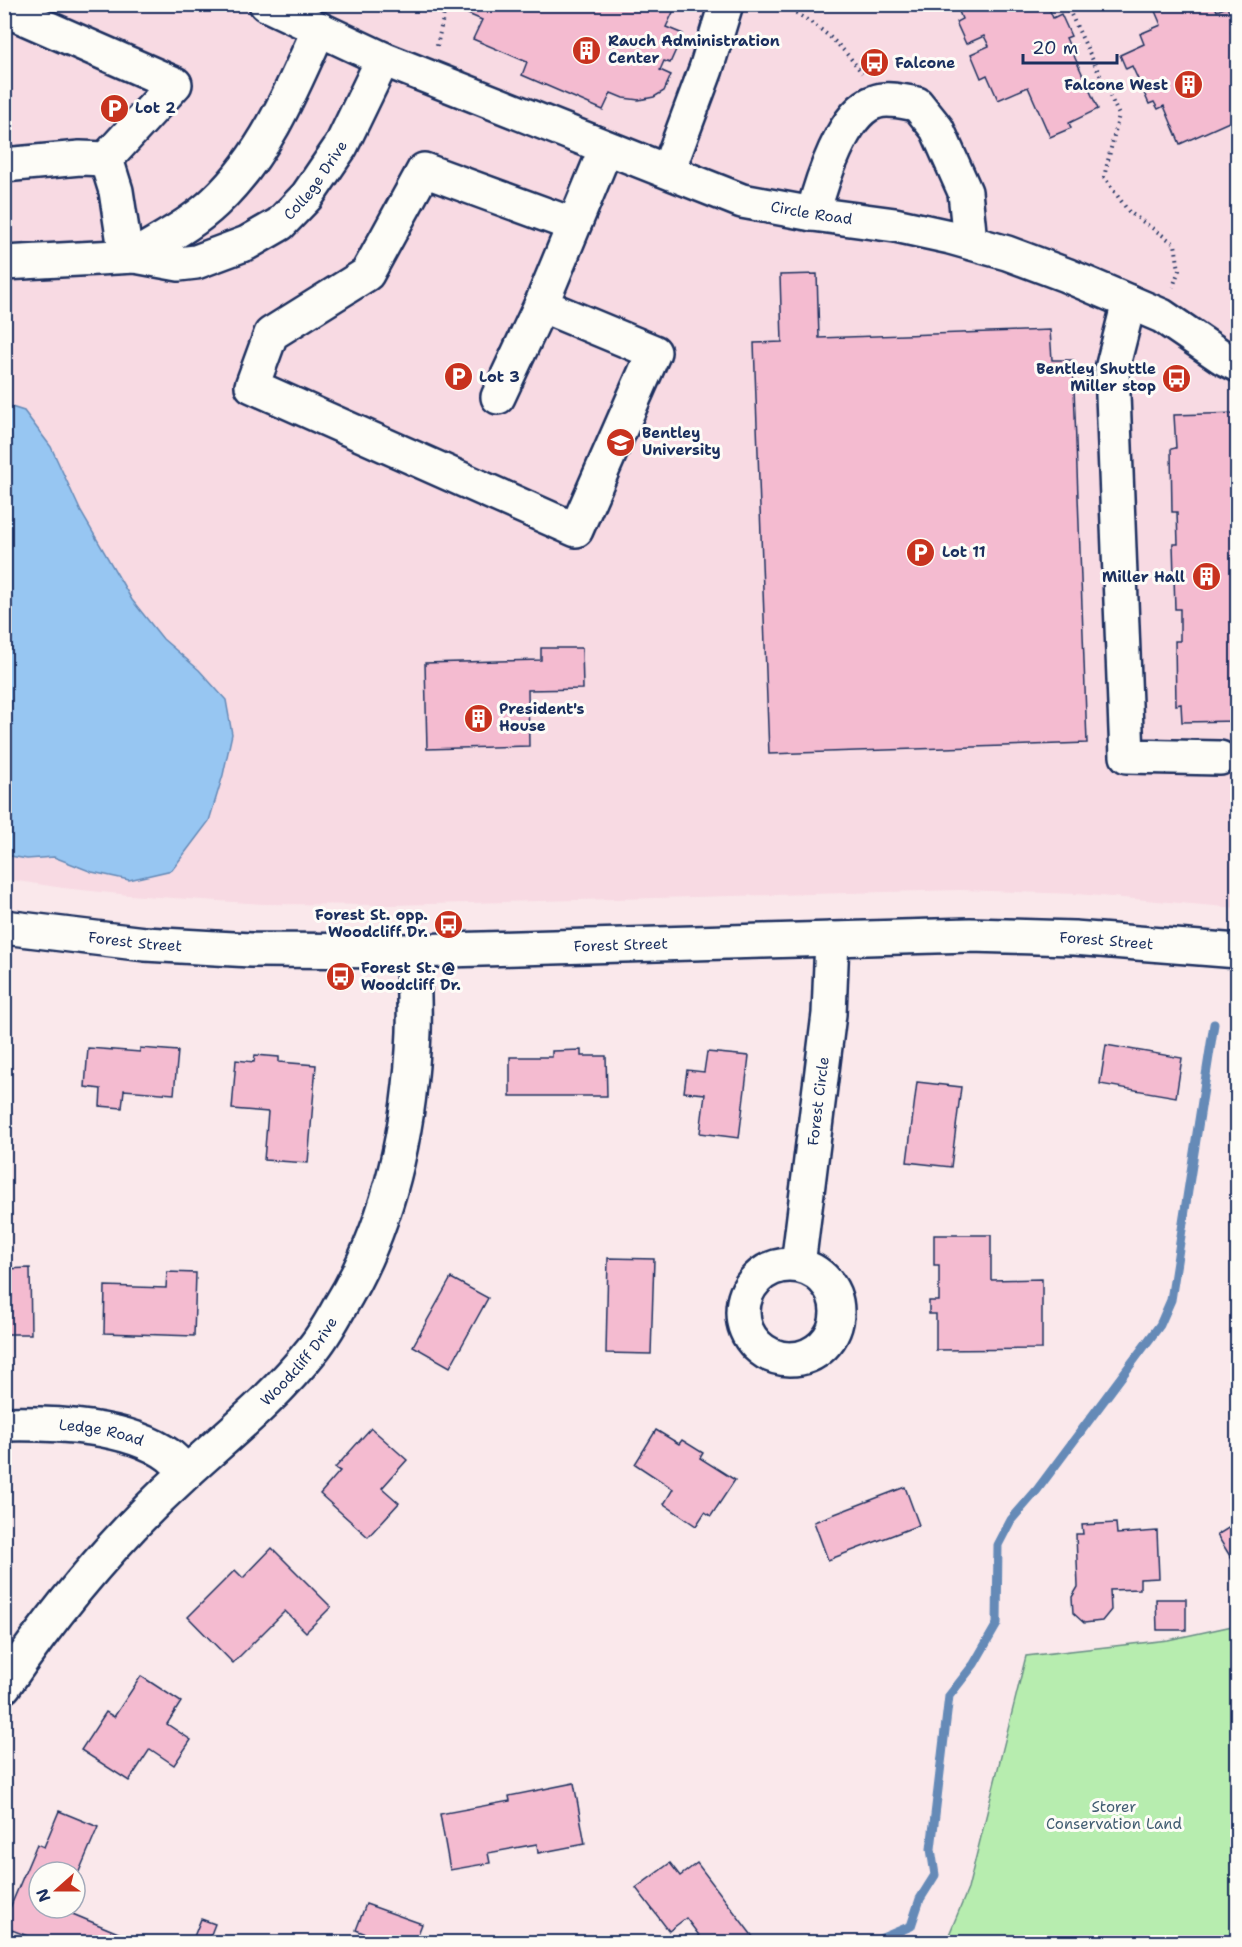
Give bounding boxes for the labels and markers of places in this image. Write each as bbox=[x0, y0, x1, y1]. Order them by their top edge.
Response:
place label: Rauch Administration Center bbox=[608, 31, 780, 68]
building icon: Rauch Administration Center bbox=[571, 34, 603, 66]
bus stop icon: Falcone bbox=[858, 47, 890, 79]
place label: Falcone bbox=[895, 53, 955, 73]
building icon: Falcone West bbox=[1173, 69, 1205, 101]
place label: Falcone West bbox=[1064, 75, 1168, 95]
parking icon: Lot 2 bbox=[98, 92, 130, 124]
place label: Lot 2 bbox=[135, 98, 176, 118]
place label: Bentley Shuttle Miller stop bbox=[1036, 359, 1156, 396]
parking icon: Lot 3 bbox=[442, 361, 474, 393]
bus stop icon: Bentley Shuttle Miller stop bbox=[1161, 362, 1193, 394]
place label: Lot 3 bbox=[479, 367, 520, 387]
place label: Bentley University bbox=[642, 423, 721, 460]
school or university icon: Bentley University bbox=[605, 426, 637, 458]
parking icon: Lot 11 bbox=[905, 536, 937, 568]
place label: Lot 11 bbox=[942, 542, 986, 562]
building icon: Miller Hall bbox=[1190, 561, 1222, 593]
place label: Miller Hall bbox=[1102, 567, 1185, 587]
place label: President's House bbox=[499, 699, 585, 736]
building icon: President's House bbox=[462, 702, 494, 734]
place label: Forest St. opp. Woodcliff Dr. bbox=[315, 905, 428, 942]
bus stop icon: Forest St. opp. Woodcliff Dr. bbox=[433, 908, 465, 940]
place label: Forest St. @ Woodcliff Dr. bbox=[361, 958, 461, 995]
bus stop icon: Forest St. @ Woodcliff Dr. bbox=[324, 961, 356, 993]

